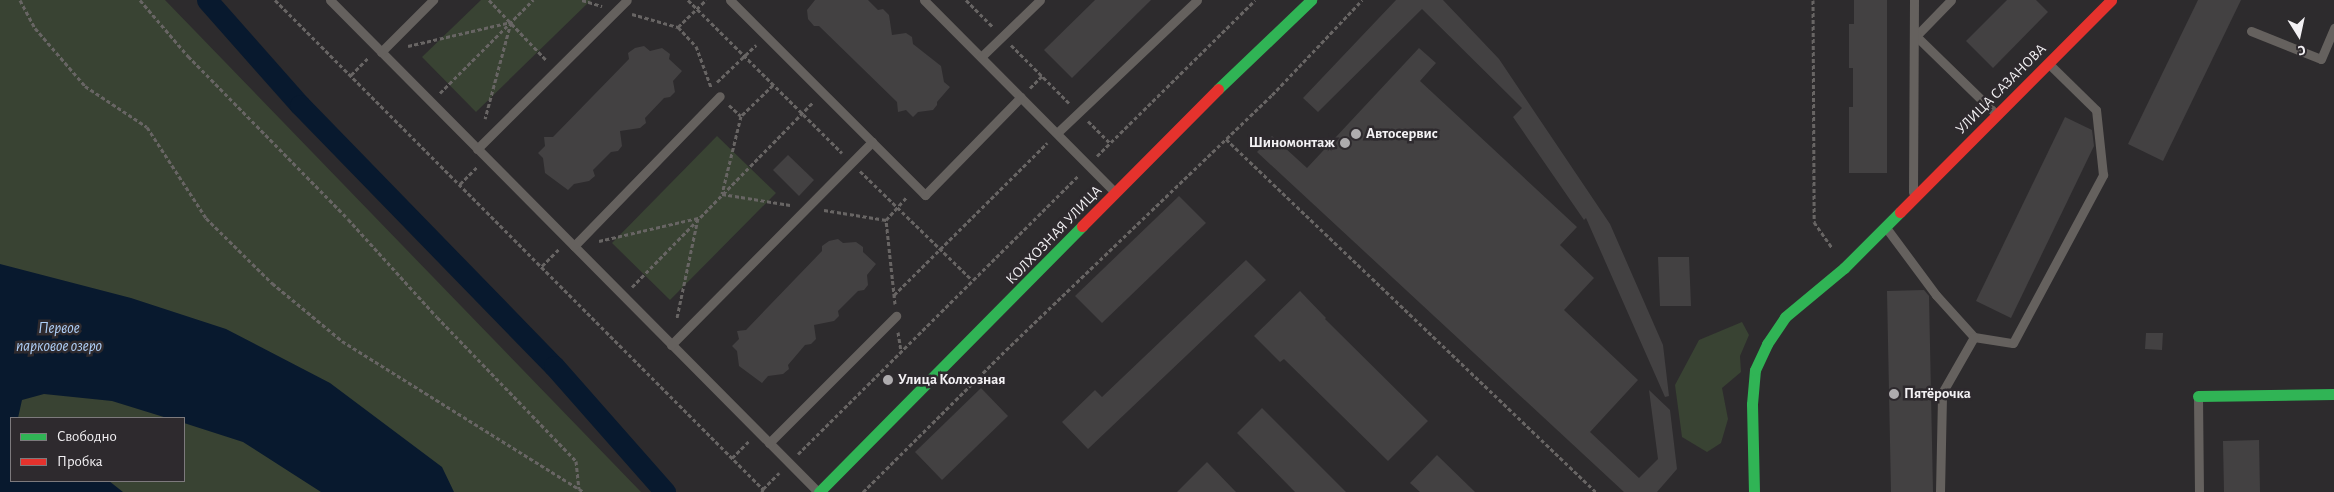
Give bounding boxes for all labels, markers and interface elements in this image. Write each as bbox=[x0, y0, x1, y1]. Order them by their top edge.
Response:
north arrow bbox=[2274, 10, 2324, 60]
street label: УЛИЦА САЗАНОВА bbox=[1952, 40, 2050, 138]
text: С bbox=[2297, 42, 2307, 57]
place label: Автосервис bbox=[1366, 125, 1438, 143]
marker: Автосервис bbox=[1350, 128, 1362, 140]
place label: Шиномонтаж bbox=[1249, 134, 1335, 152]
marker: Шиномонтаж bbox=[1339, 137, 1351, 149]
street label: КОЛХОЗНАЯ УЛИЦА bbox=[1002, 182, 1106, 288]
water label: Первое парковое озеро bbox=[16, 318, 102, 356]
place label: Улица Колхозная bbox=[898, 371, 1006, 389]
marker: Улица Колхозная bbox=[882, 374, 894, 386]
place label: Пятёрочка bbox=[1904, 385, 1971, 403]
marker: Пятёрочка bbox=[1888, 388, 1900, 400]
legend bbox=[10, 417, 185, 482]
text: Свободно bbox=[57, 429, 117, 444]
text: Пробка bbox=[57, 454, 103, 469]

